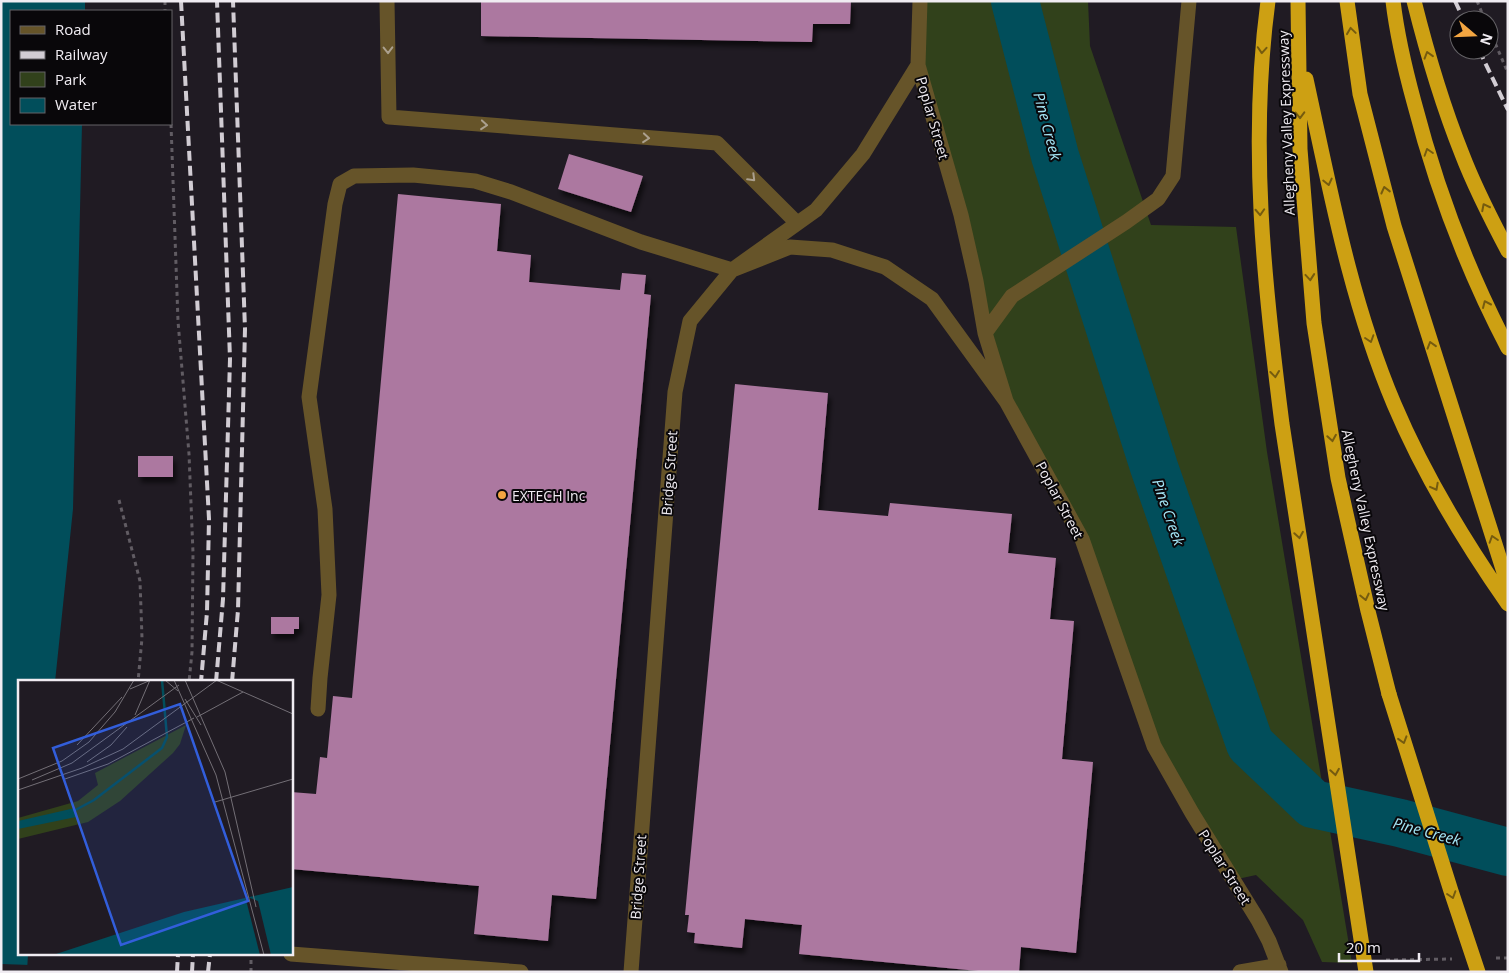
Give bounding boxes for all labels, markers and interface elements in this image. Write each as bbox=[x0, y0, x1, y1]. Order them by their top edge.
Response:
legend bbox=[10, 10, 172, 125]
north arrow bbox=[1449, 10, 1499, 60]
text: Road bbox=[55, 19, 91, 39]
one-way arrow bbox=[1346, 27, 1357, 35]
street label: Allegheny Valley Expressway bbox=[1273, 29, 1299, 216]
text: N bbox=[1476, 31, 1498, 48]
text: Railway bbox=[55, 44, 108, 64]
one-way arrow bbox=[382, 46, 393, 54]
one-way arrow bbox=[1257, 46, 1268, 54]
one-way arrow bbox=[1424, 52, 1434, 60]
text: Park bbox=[55, 69, 86, 89]
street label: Poplar Street bbox=[912, 74, 954, 162]
water label: Pine Creek bbox=[1029, 90, 1067, 163]
text: Water bbox=[55, 94, 97, 114]
one-way arrow bbox=[1295, 112, 1305, 119]
one-way arrow bbox=[480, 119, 488, 130]
one-way arrow bbox=[642, 132, 650, 143]
one-way arrow bbox=[1424, 148, 1434, 157]
one-way arrow bbox=[746, 172, 755, 181]
one-way arrow bbox=[1322, 177, 1333, 186]
one-way arrow bbox=[1380, 185, 1391, 194]
one-way arrow bbox=[1481, 204, 1491, 213]
one-way arrow bbox=[1255, 208, 1266, 216]
one-way arrow bbox=[1305, 273, 1316, 281]
one-way arrow bbox=[1482, 300, 1493, 309]
one-way arrow bbox=[1364, 334, 1374, 342]
one-way arrow bbox=[1427, 342, 1437, 350]
one-way arrow bbox=[1269, 370, 1280, 378]
street label: Allegheny Valley Expressway bbox=[1337, 428, 1395, 613]
street label: Bridge Street bbox=[657, 430, 681, 516]
one-way arrow bbox=[1326, 434, 1336, 442]
street label: Poplar Street bbox=[1032, 458, 1088, 542]
water label: Pine Creek bbox=[1148, 476, 1190, 549]
one-way arrow bbox=[1429, 482, 1439, 491]
place label: EXTECH Inc bbox=[512, 486, 586, 505]
marker: EXTECH Inc bbox=[496, 489, 508, 501]
one-way arrow bbox=[1293, 531, 1304, 539]
one-way arrow bbox=[1489, 535, 1499, 544]
one-way arrow bbox=[1359, 593, 1370, 602]
inset map bbox=[18, 680, 292, 956]
one-way arrow bbox=[1398, 735, 1408, 744]
one-way arrow bbox=[1330, 767, 1340, 776]
water label: Pine Creek bbox=[1391, 812, 1464, 850]
street label: Poplar Street bbox=[1194, 826, 1256, 908]
street label: Bridge Street bbox=[626, 834, 650, 920]
one-way arrow bbox=[1446, 890, 1456, 899]
scale bar bbox=[1339, 930, 1419, 962]
text: 20 m bbox=[1346, 937, 1381, 957]

